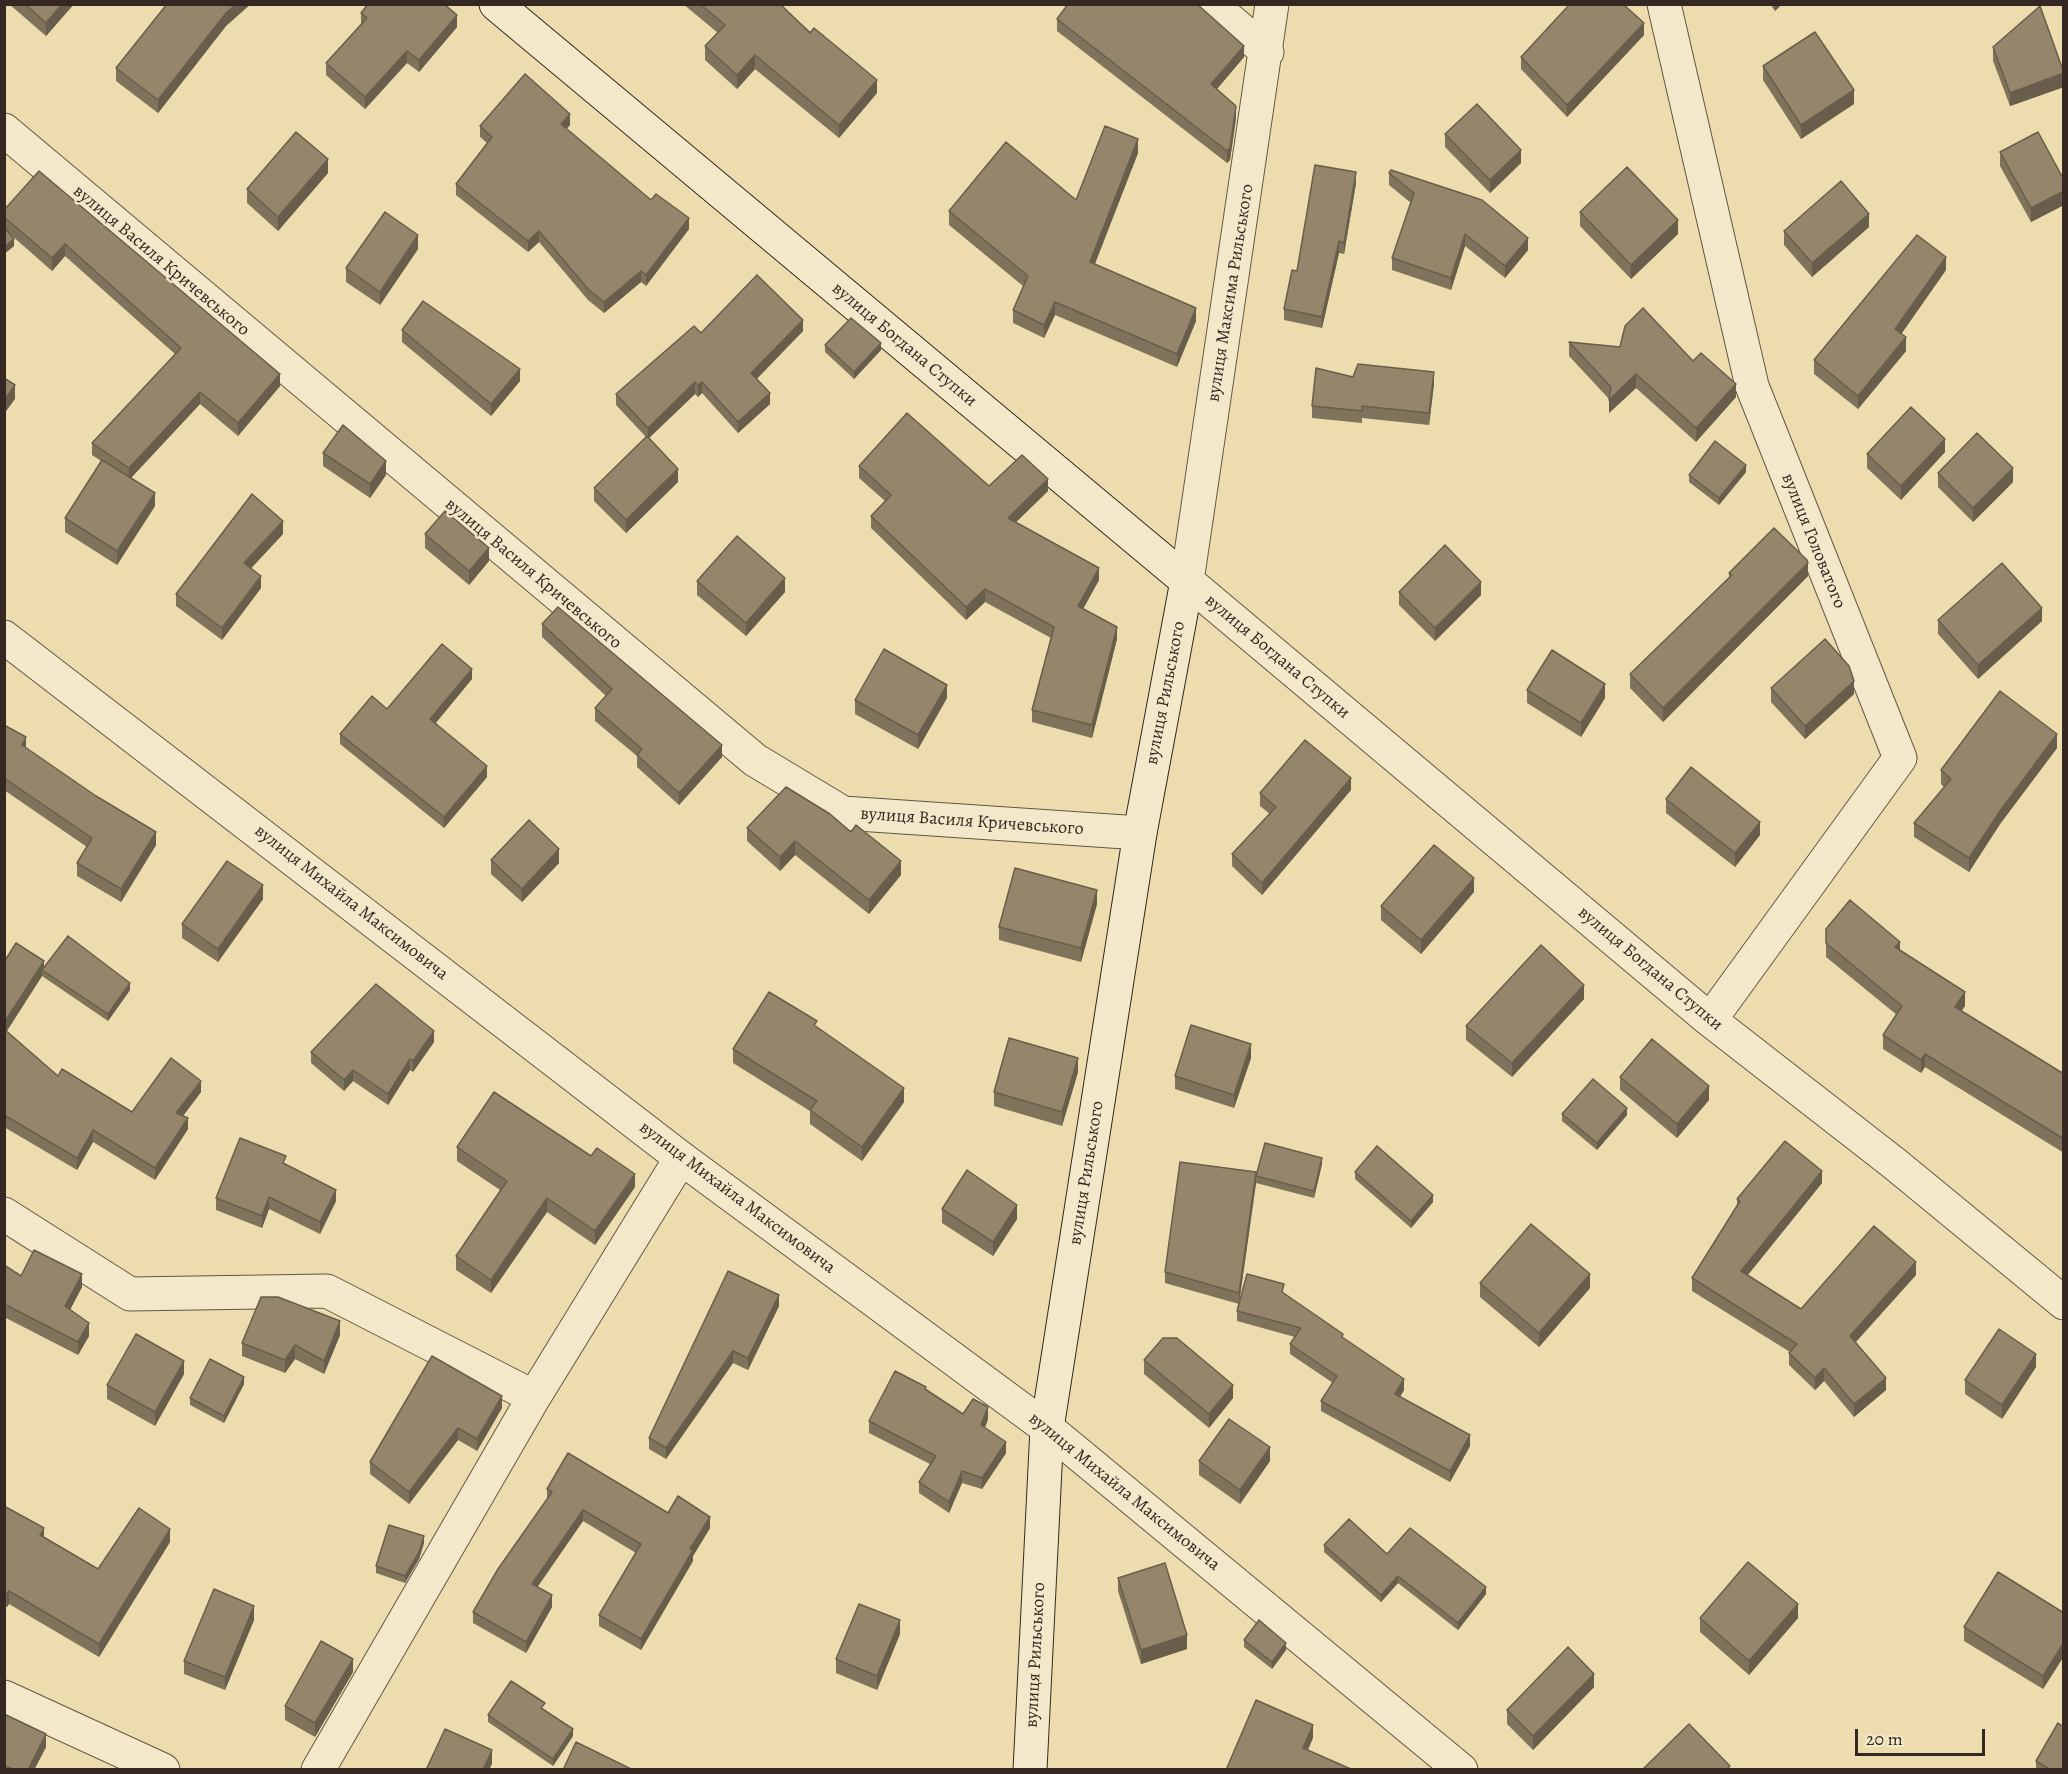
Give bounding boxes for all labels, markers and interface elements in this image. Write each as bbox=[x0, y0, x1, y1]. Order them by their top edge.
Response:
street label: вулиця Василя Кричевського bbox=[68, 181, 254, 341]
street label: вулиця Максима Рильського bbox=[1203, 182, 1259, 404]
street label: вулиця Богдана Ступки bbox=[827, 278, 981, 412]
street label: вулиця Головатого bbox=[1776, 470, 1850, 612]
street label: вулиця Василя Кричевського bbox=[440, 494, 626, 654]
street label: вулиця Богдана Ступки bbox=[1200, 590, 1354, 724]
street label: вулиця Рильського bbox=[1141, 619, 1191, 767]
street label: вулиця Василя Кричевського bbox=[860, 803, 1084, 841]
street label: вулиця Михайла Максимовича bbox=[250, 821, 452, 985]
street label: вулиця Богдана Ступки bbox=[1573, 902, 1727, 1036]
street label: вулиця Рильського bbox=[1065, 1099, 1109, 1247]
street label: вулиця Михайла Максимовича bbox=[635, 1117, 839, 1279]
street label: вулиця Михайла Максимовича bbox=[1024, 1408, 1224, 1576]
street label: вулиця Рильського bbox=[1021, 1582, 1051, 1728]
scale bar bbox=[1858, 1717, 1988, 1755]
text: 20 m bbox=[1866, 1727, 1903, 1751]

